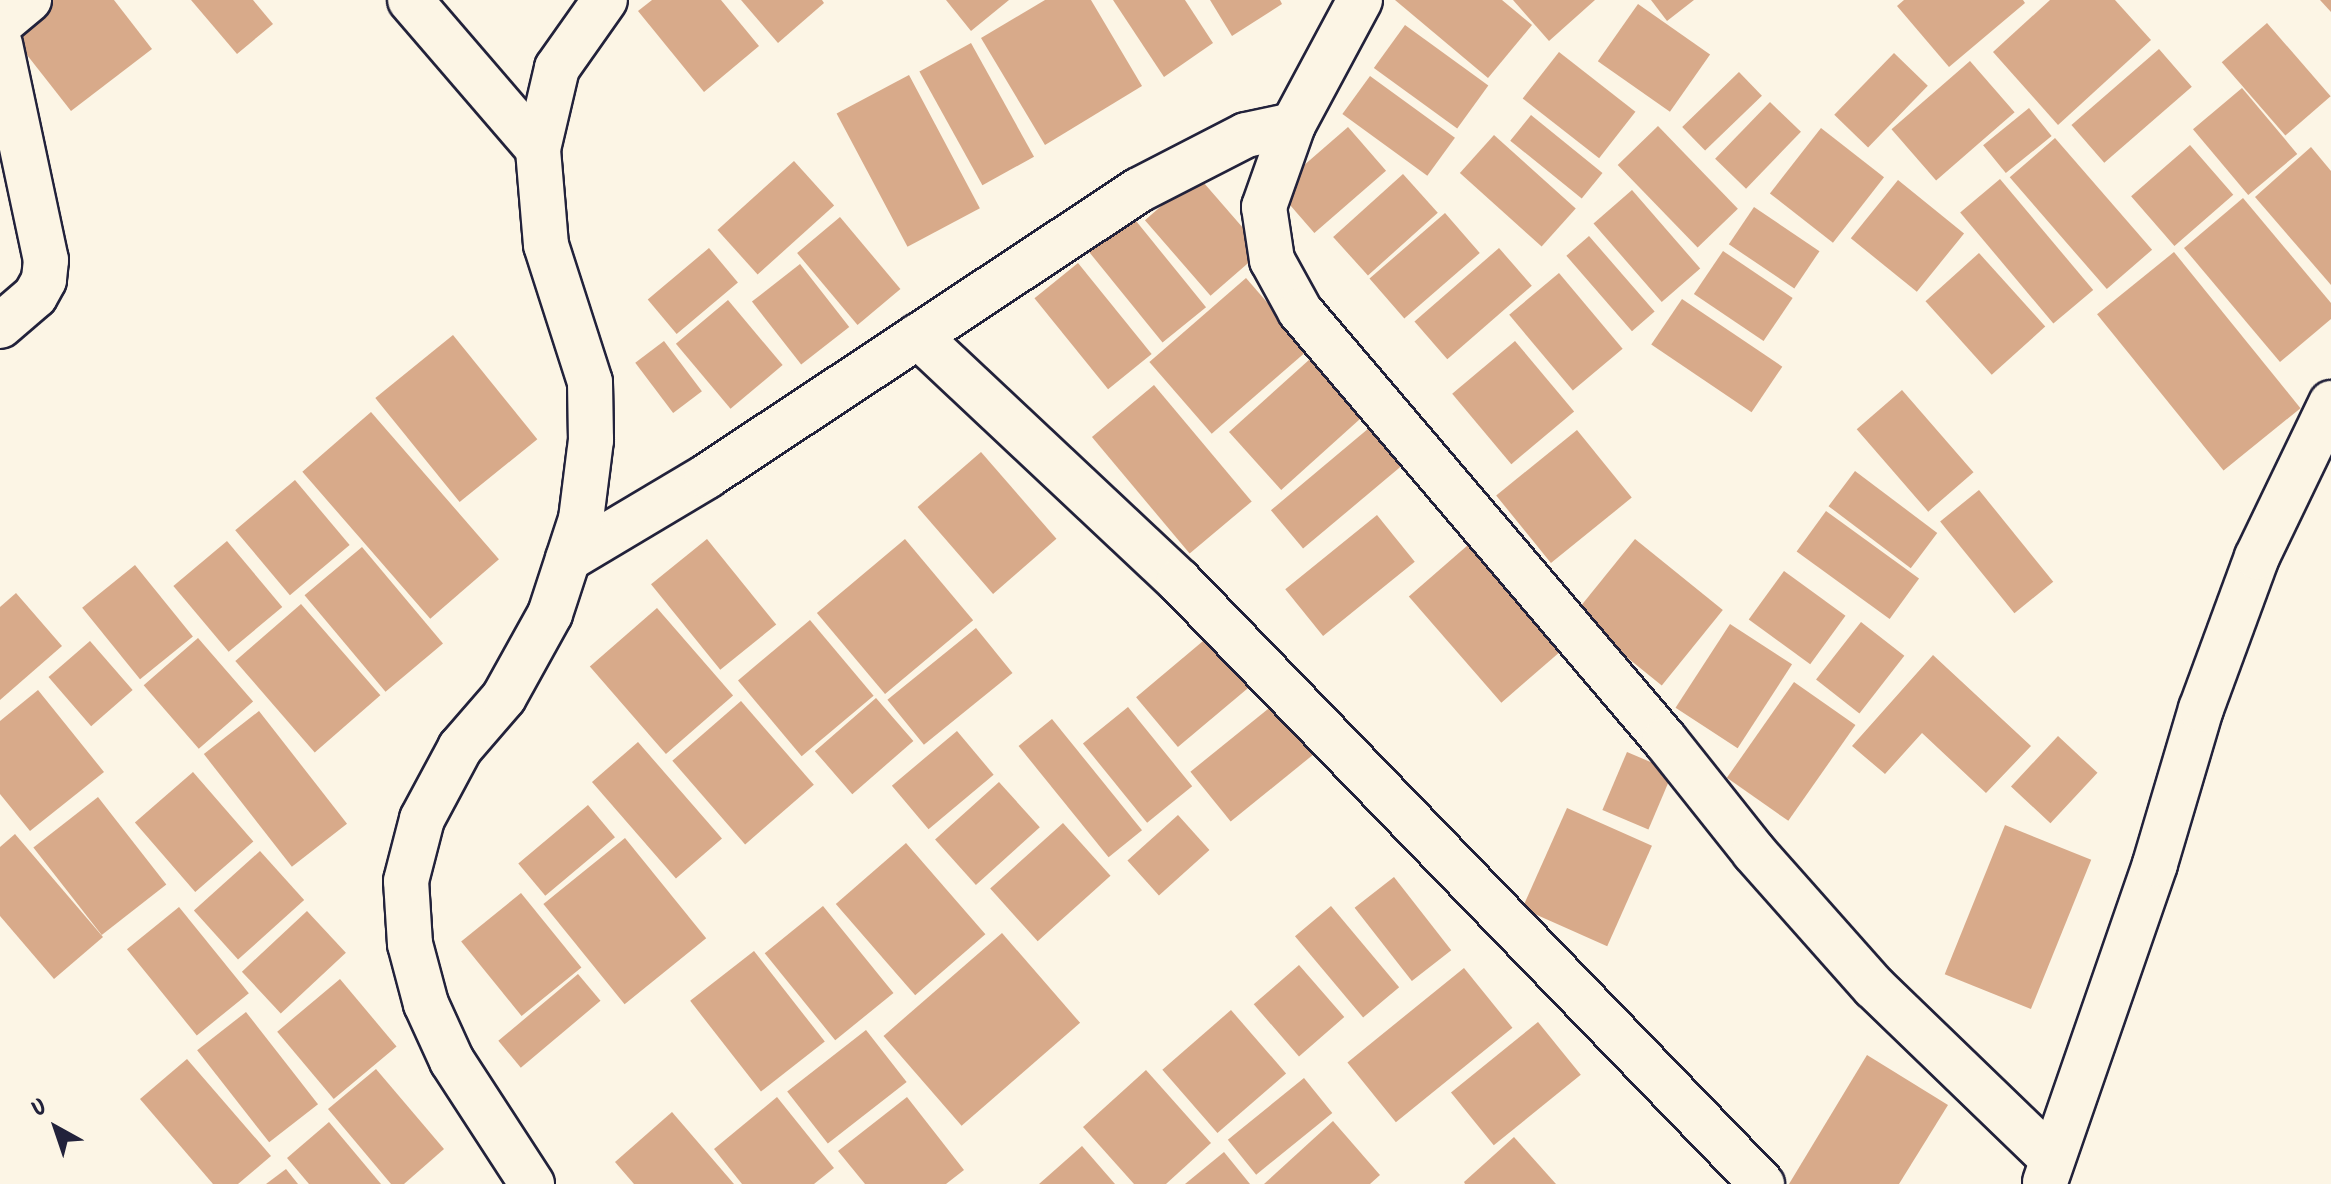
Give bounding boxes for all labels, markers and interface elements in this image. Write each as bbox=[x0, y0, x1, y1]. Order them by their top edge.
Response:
north arrow bbox=[16, 1088, 96, 1168]
text: U bbox=[24, 1092, 57, 1127]

